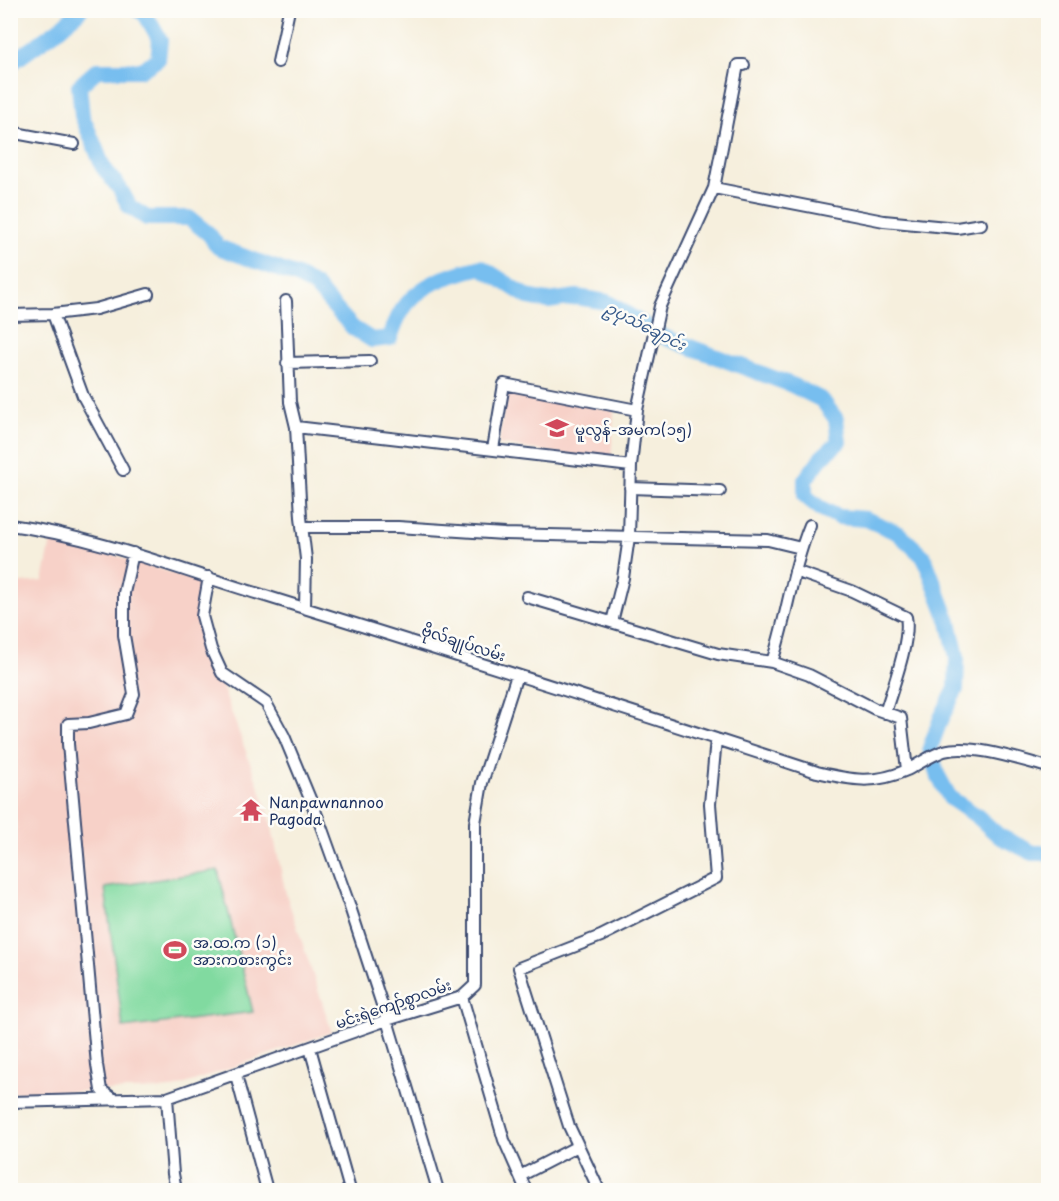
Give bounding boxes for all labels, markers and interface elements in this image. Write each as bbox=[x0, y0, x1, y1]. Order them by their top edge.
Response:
water label: ဥပုသ်ချောင်း bbox=[600, 294, 692, 359]
school or university icon: မူလွန်-အမက(၁၅) bbox=[544, 415, 570, 441]
place label: မူလွန်-အမက(၁၅) bbox=[575, 417, 692, 442]
street label: ဗိုလ်ချုပ်လမ်း bbox=[418, 618, 509, 668]
place label: Nanpawnannoo Pagoda bbox=[269, 790, 384, 830]
temple icon: Nanpawnannoo Pagoda bbox=[238, 797, 264, 823]
place label: အ.ထ.က (၁) အားကစားကွင်း bbox=[193, 930, 292, 971]
sports icon: အ.ထ.က (၁) အားကစားကွင်း bbox=[162, 937, 188, 963]
street label: မင်းရဲကျော်စွာလမ်း bbox=[332, 972, 455, 1036]

